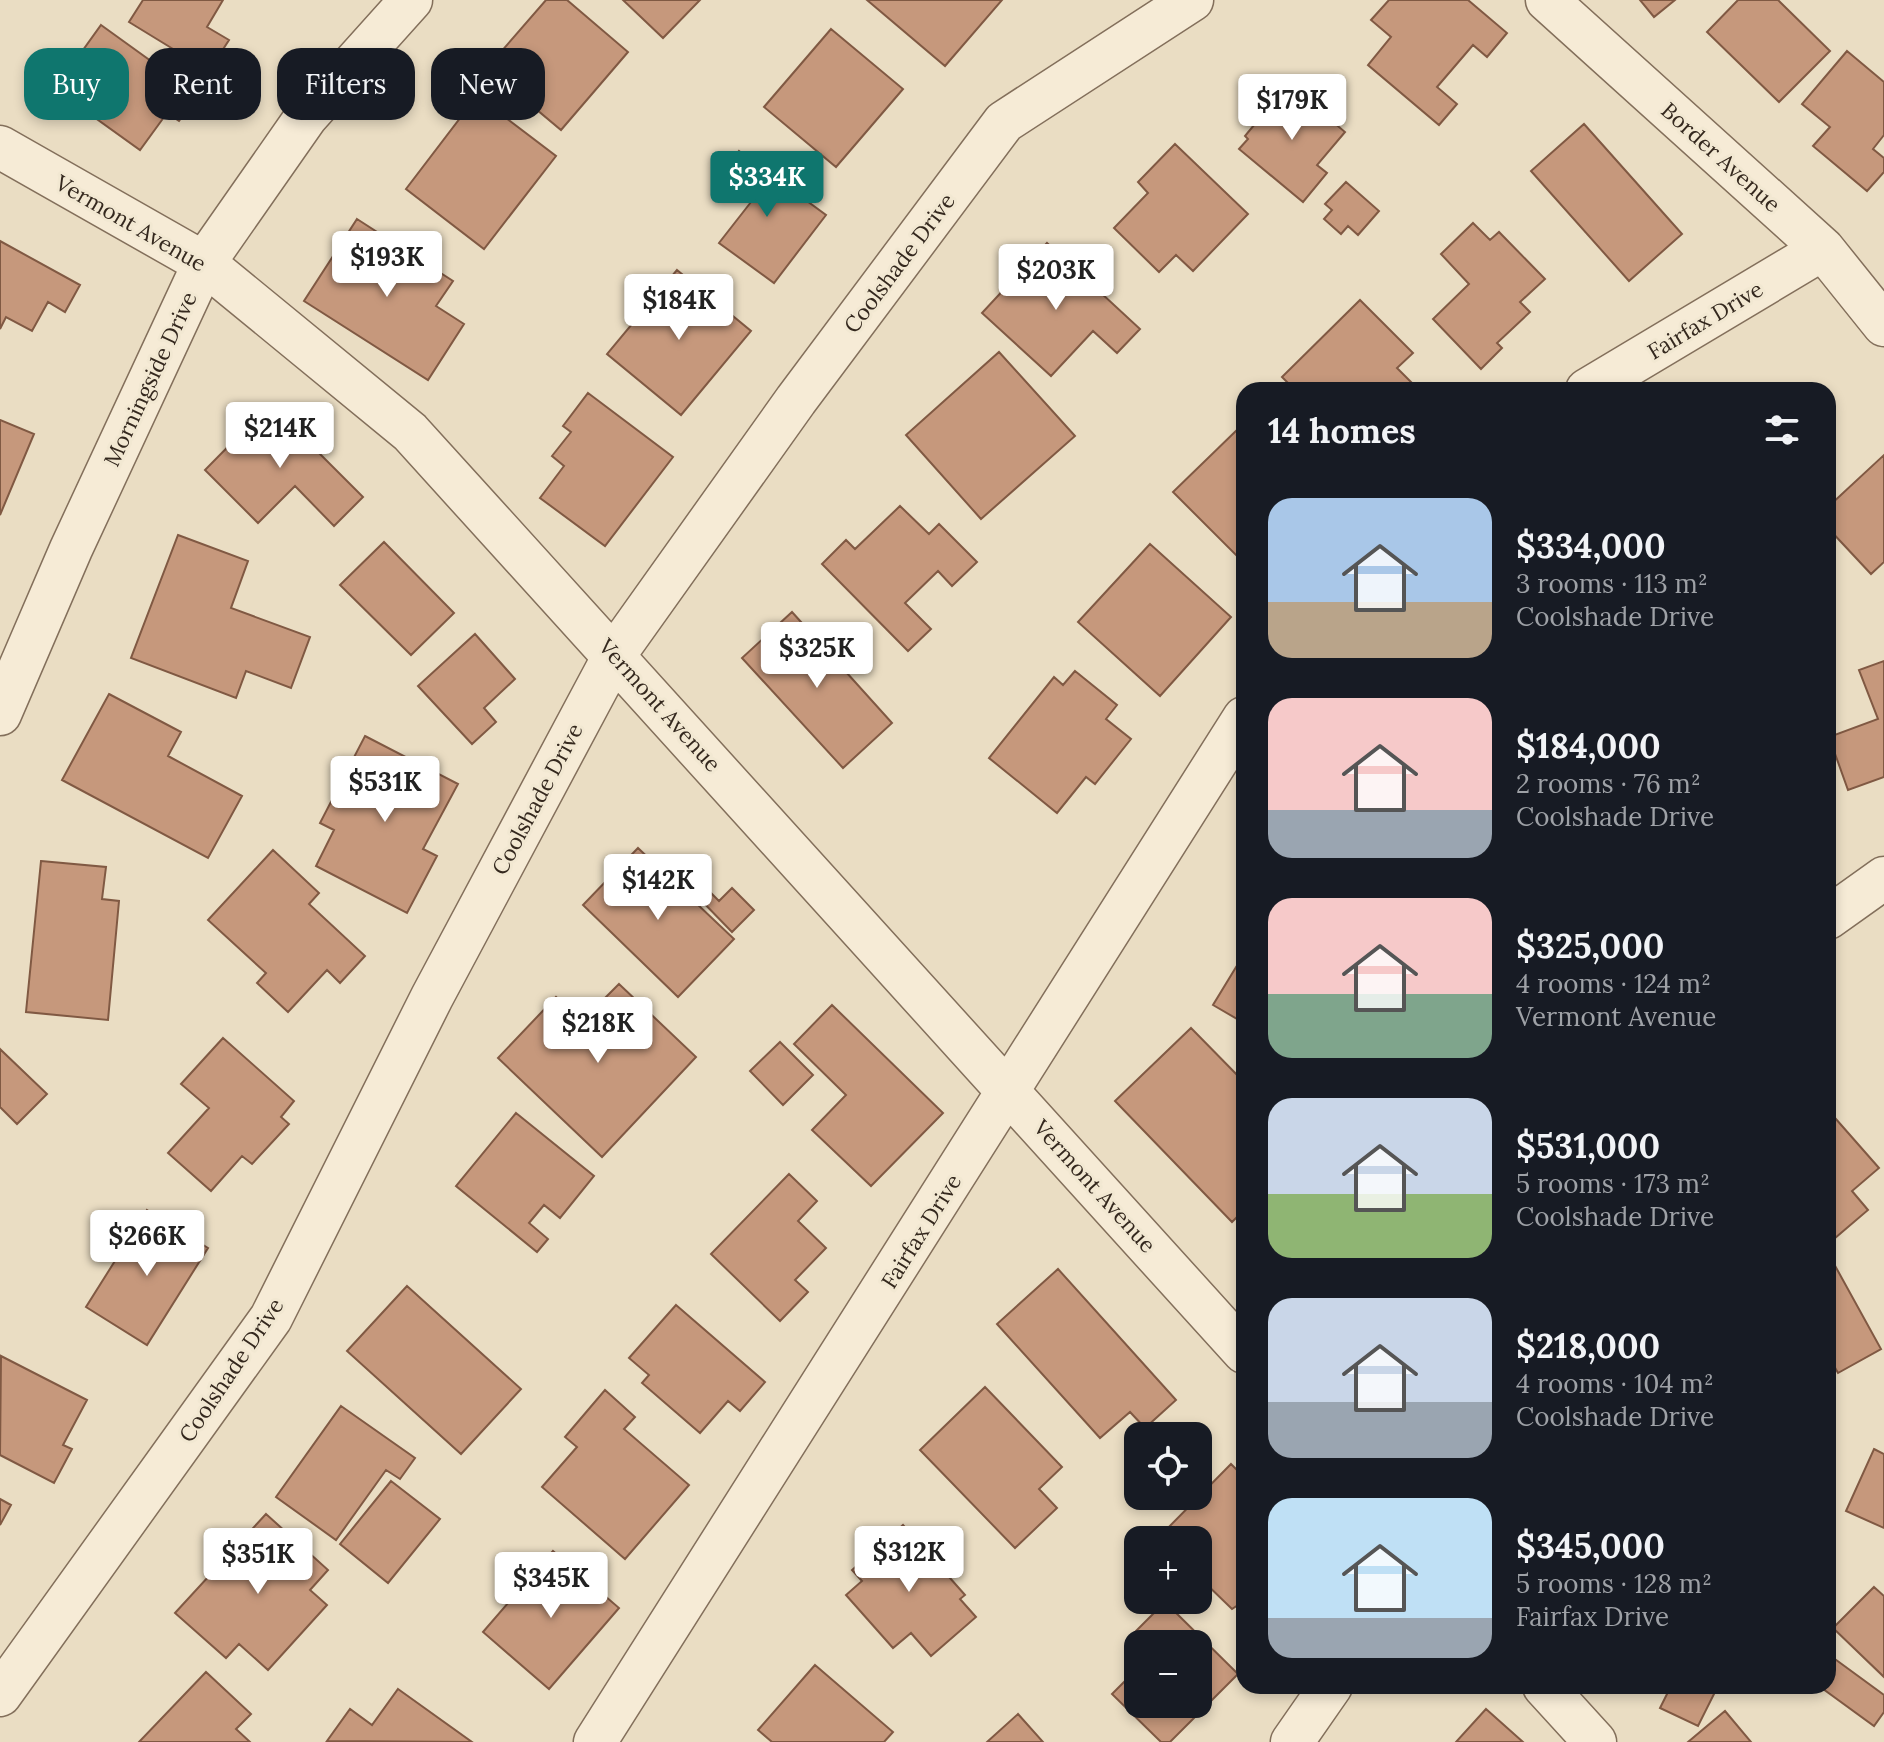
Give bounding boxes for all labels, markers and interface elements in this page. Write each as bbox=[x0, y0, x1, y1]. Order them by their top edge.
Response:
chip: Buy bbox=[24, 48, 129, 120]
chip: Rent bbox=[145, 48, 261, 120]
chip: Filters bbox=[277, 48, 415, 120]
chip: New bbox=[431, 48, 545, 120]
pin: $179K bbox=[1236, 74, 1348, 142]
text: $179K bbox=[1256, 83, 1328, 116]
street label: Border Avenue bbox=[1656, 96, 1787, 218]
pin: $334K bbox=[711, 151, 823, 219]
text: $334K bbox=[728, 160, 806, 193]
street label: Vermont Avenue bbox=[50, 168, 212, 278]
street label: Coolshade Drive bbox=[837, 188, 961, 338]
pin: $193K bbox=[331, 231, 443, 299]
text: $193K bbox=[350, 240, 424, 273]
pin: $203K bbox=[1000, 244, 1112, 312]
text: $203K bbox=[1017, 253, 1095, 286]
pin: $184K bbox=[623, 274, 735, 342]
street label: Fairfax Drive bbox=[1642, 275, 1768, 365]
text: $184K bbox=[642, 283, 716, 316]
street label: Morningside Drive bbox=[97, 287, 203, 471]
pin: $214K bbox=[224, 402, 336, 470]
icon: filters bbox=[1760, 408, 1804, 452]
text: 14 homes bbox=[1268, 409, 1416, 452]
text: $214K bbox=[244, 411, 316, 444]
text: $334,000 bbox=[1516, 524, 1666, 567]
icon: home bbox=[1332, 530, 1428, 626]
text: 3 rooms · 113 m² bbox=[1516, 567, 1708, 600]
text: Coolshade Drive bbox=[1516, 600, 1714, 633]
pin: $325K bbox=[761, 622, 873, 690]
text: $325K bbox=[779, 631, 855, 664]
street label: Vermont Avenue bbox=[592, 632, 727, 777]
street label: Coolshade Drive bbox=[485, 718, 589, 880]
text: $184,000 bbox=[1516, 724, 1661, 767]
icon: home bbox=[1332, 730, 1428, 826]
pin: $531K bbox=[329, 756, 441, 824]
text: $531K bbox=[349, 765, 421, 798]
text: 2 rooms · 76 m² bbox=[1516, 767, 1701, 800]
text: Coolshade Drive bbox=[1516, 800, 1714, 833]
pin: $142K bbox=[602, 854, 714, 922]
text: $142K bbox=[622, 863, 694, 896]
text: $325,000 bbox=[1516, 924, 1664, 967]
icon: home bbox=[1332, 930, 1428, 1026]
text: 4 rooms · 124 m² bbox=[1516, 967, 1711, 1000]
pin: $218K bbox=[542, 997, 654, 1065]
text: Vermont Avenue bbox=[1516, 1000, 1716, 1033]
text: $218K bbox=[561, 1006, 635, 1039]
street label: Vermont Avenue bbox=[1027, 1113, 1162, 1258]
text: $531,000 bbox=[1516, 1124, 1660, 1167]
icon: home bbox=[1332, 1130, 1428, 1226]
text: 5 rooms · 173 m² bbox=[1516, 1167, 1710, 1200]
street label: Fairfax Drive bbox=[875, 1169, 967, 1293]
text: Coolshade Drive bbox=[1516, 1200, 1714, 1233]
pin: $266K bbox=[91, 1210, 203, 1278]
text: $266K bbox=[108, 1219, 186, 1252]
street label: Coolshade Drive bbox=[172, 1293, 290, 1447]
text: $218,000 bbox=[1516, 1324, 1660, 1367]
icon: home bbox=[1332, 1330, 1428, 1426]
text: 4 rooms · 104 m² bbox=[1516, 1367, 1714, 1400]
text: Coolshade Drive bbox=[1516, 1400, 1714, 1433]
map controls bbox=[1124, 1422, 1212, 1718]
button: locate bbox=[1124, 1422, 1212, 1510]
text: $345,000 bbox=[1516, 1524, 1665, 1567]
pin: $312K bbox=[853, 1526, 965, 1594]
button: + bbox=[1124, 1526, 1212, 1614]
pin: $351K bbox=[202, 1528, 314, 1596]
icon: home bbox=[1332, 1530, 1428, 1626]
text: $312K bbox=[873, 1535, 945, 1568]
text: $351K bbox=[222, 1537, 294, 1570]
pin: $345K bbox=[495, 1552, 607, 1620]
text: $345K bbox=[513, 1561, 589, 1594]
text: 5 rooms · 128 m² bbox=[1516, 1567, 1712, 1600]
text: Fairfax Drive bbox=[1516, 1600, 1669, 1633]
button: − bbox=[1124, 1630, 1212, 1718]

